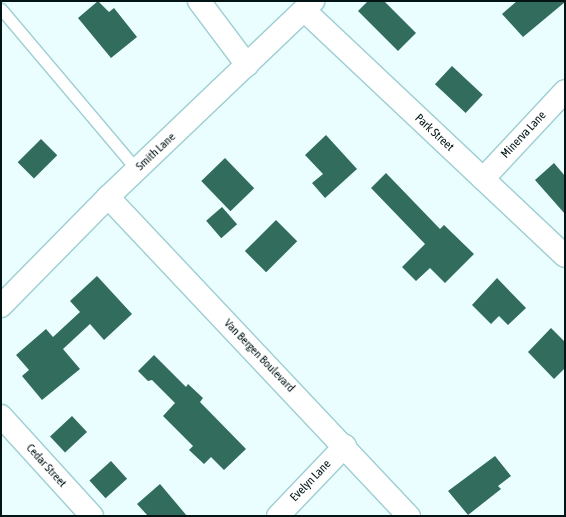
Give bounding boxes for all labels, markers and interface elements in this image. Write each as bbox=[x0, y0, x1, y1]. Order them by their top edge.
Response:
street label: Minerva Lane bbox=[499, 108, 549, 162]
street label: Park Street bbox=[412, 111, 456, 155]
street label: Smith Lane bbox=[133, 130, 179, 174]
street label: Van Bergen Boulevard bbox=[221, 317, 297, 395]
street label: Cedar Street bbox=[23, 441, 69, 491]
street label: Evelyn Lane bbox=[288, 457, 334, 505]

